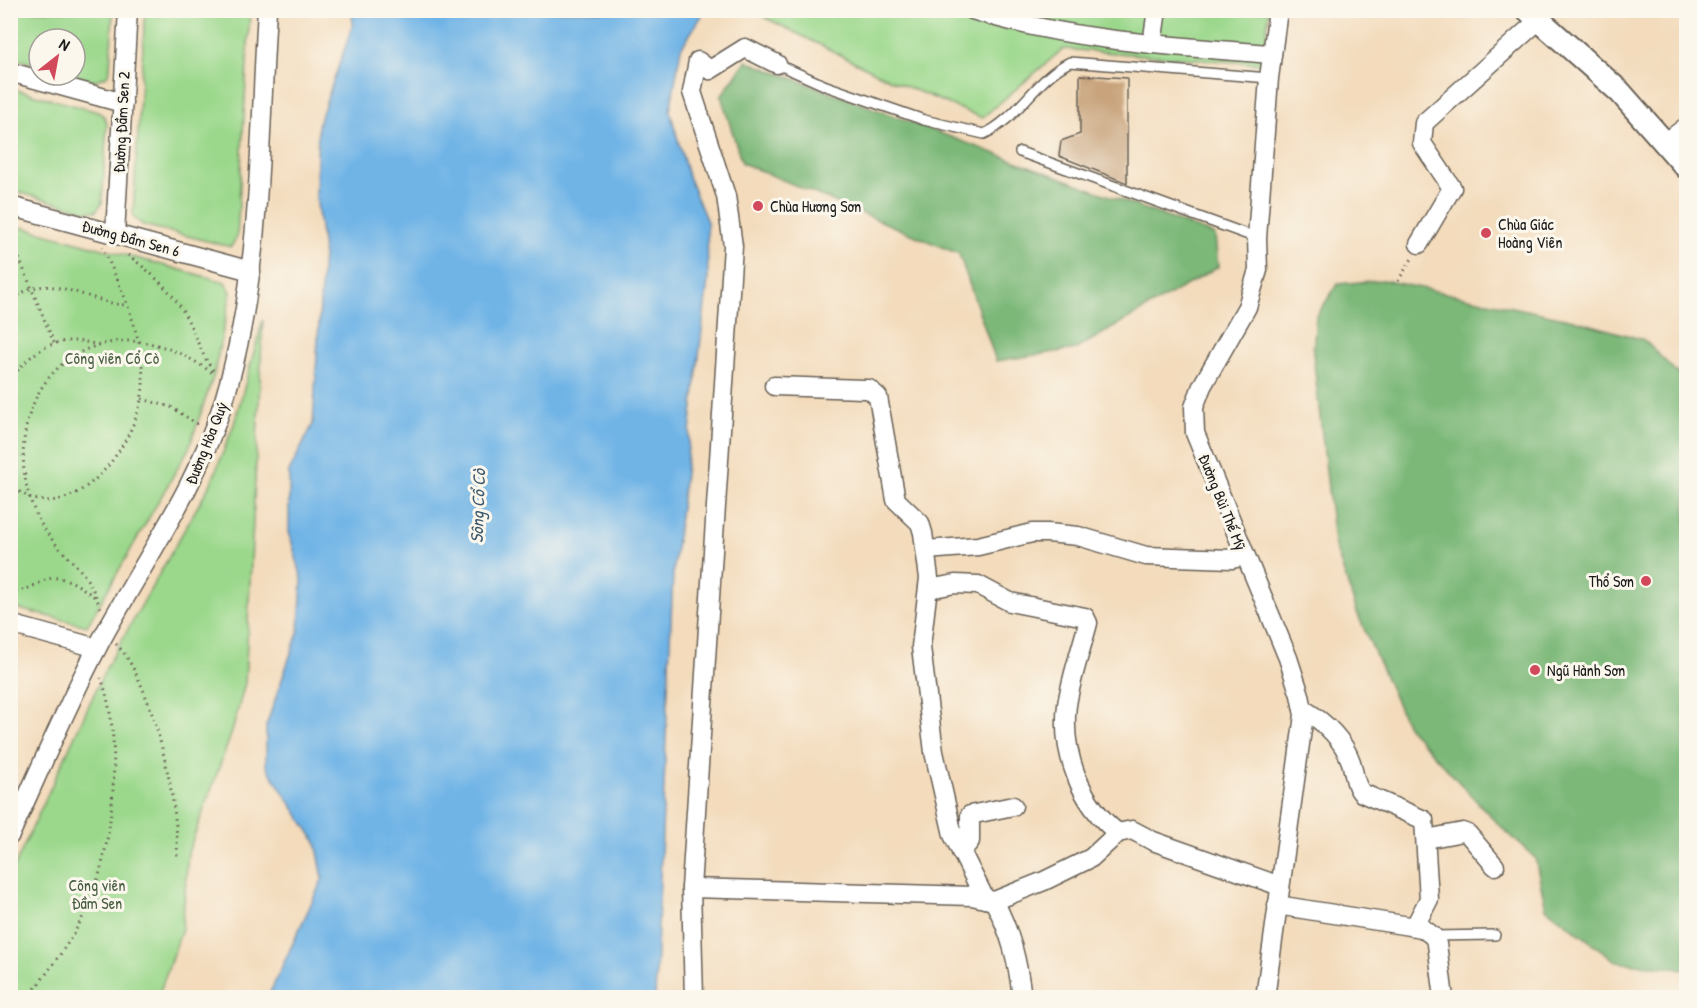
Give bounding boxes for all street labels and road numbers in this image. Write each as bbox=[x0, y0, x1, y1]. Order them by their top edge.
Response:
street label: Đường Đầm Sen 2 bbox=[107, 70, 135, 173]
street label: Đường Đầm Sen 6 bbox=[80, 214, 182, 262]
street label: Đường Hòa Quý bbox=[179, 398, 233, 488]
street label: Đường Bùi Thế Mỹ bbox=[1194, 451, 1252, 554]

